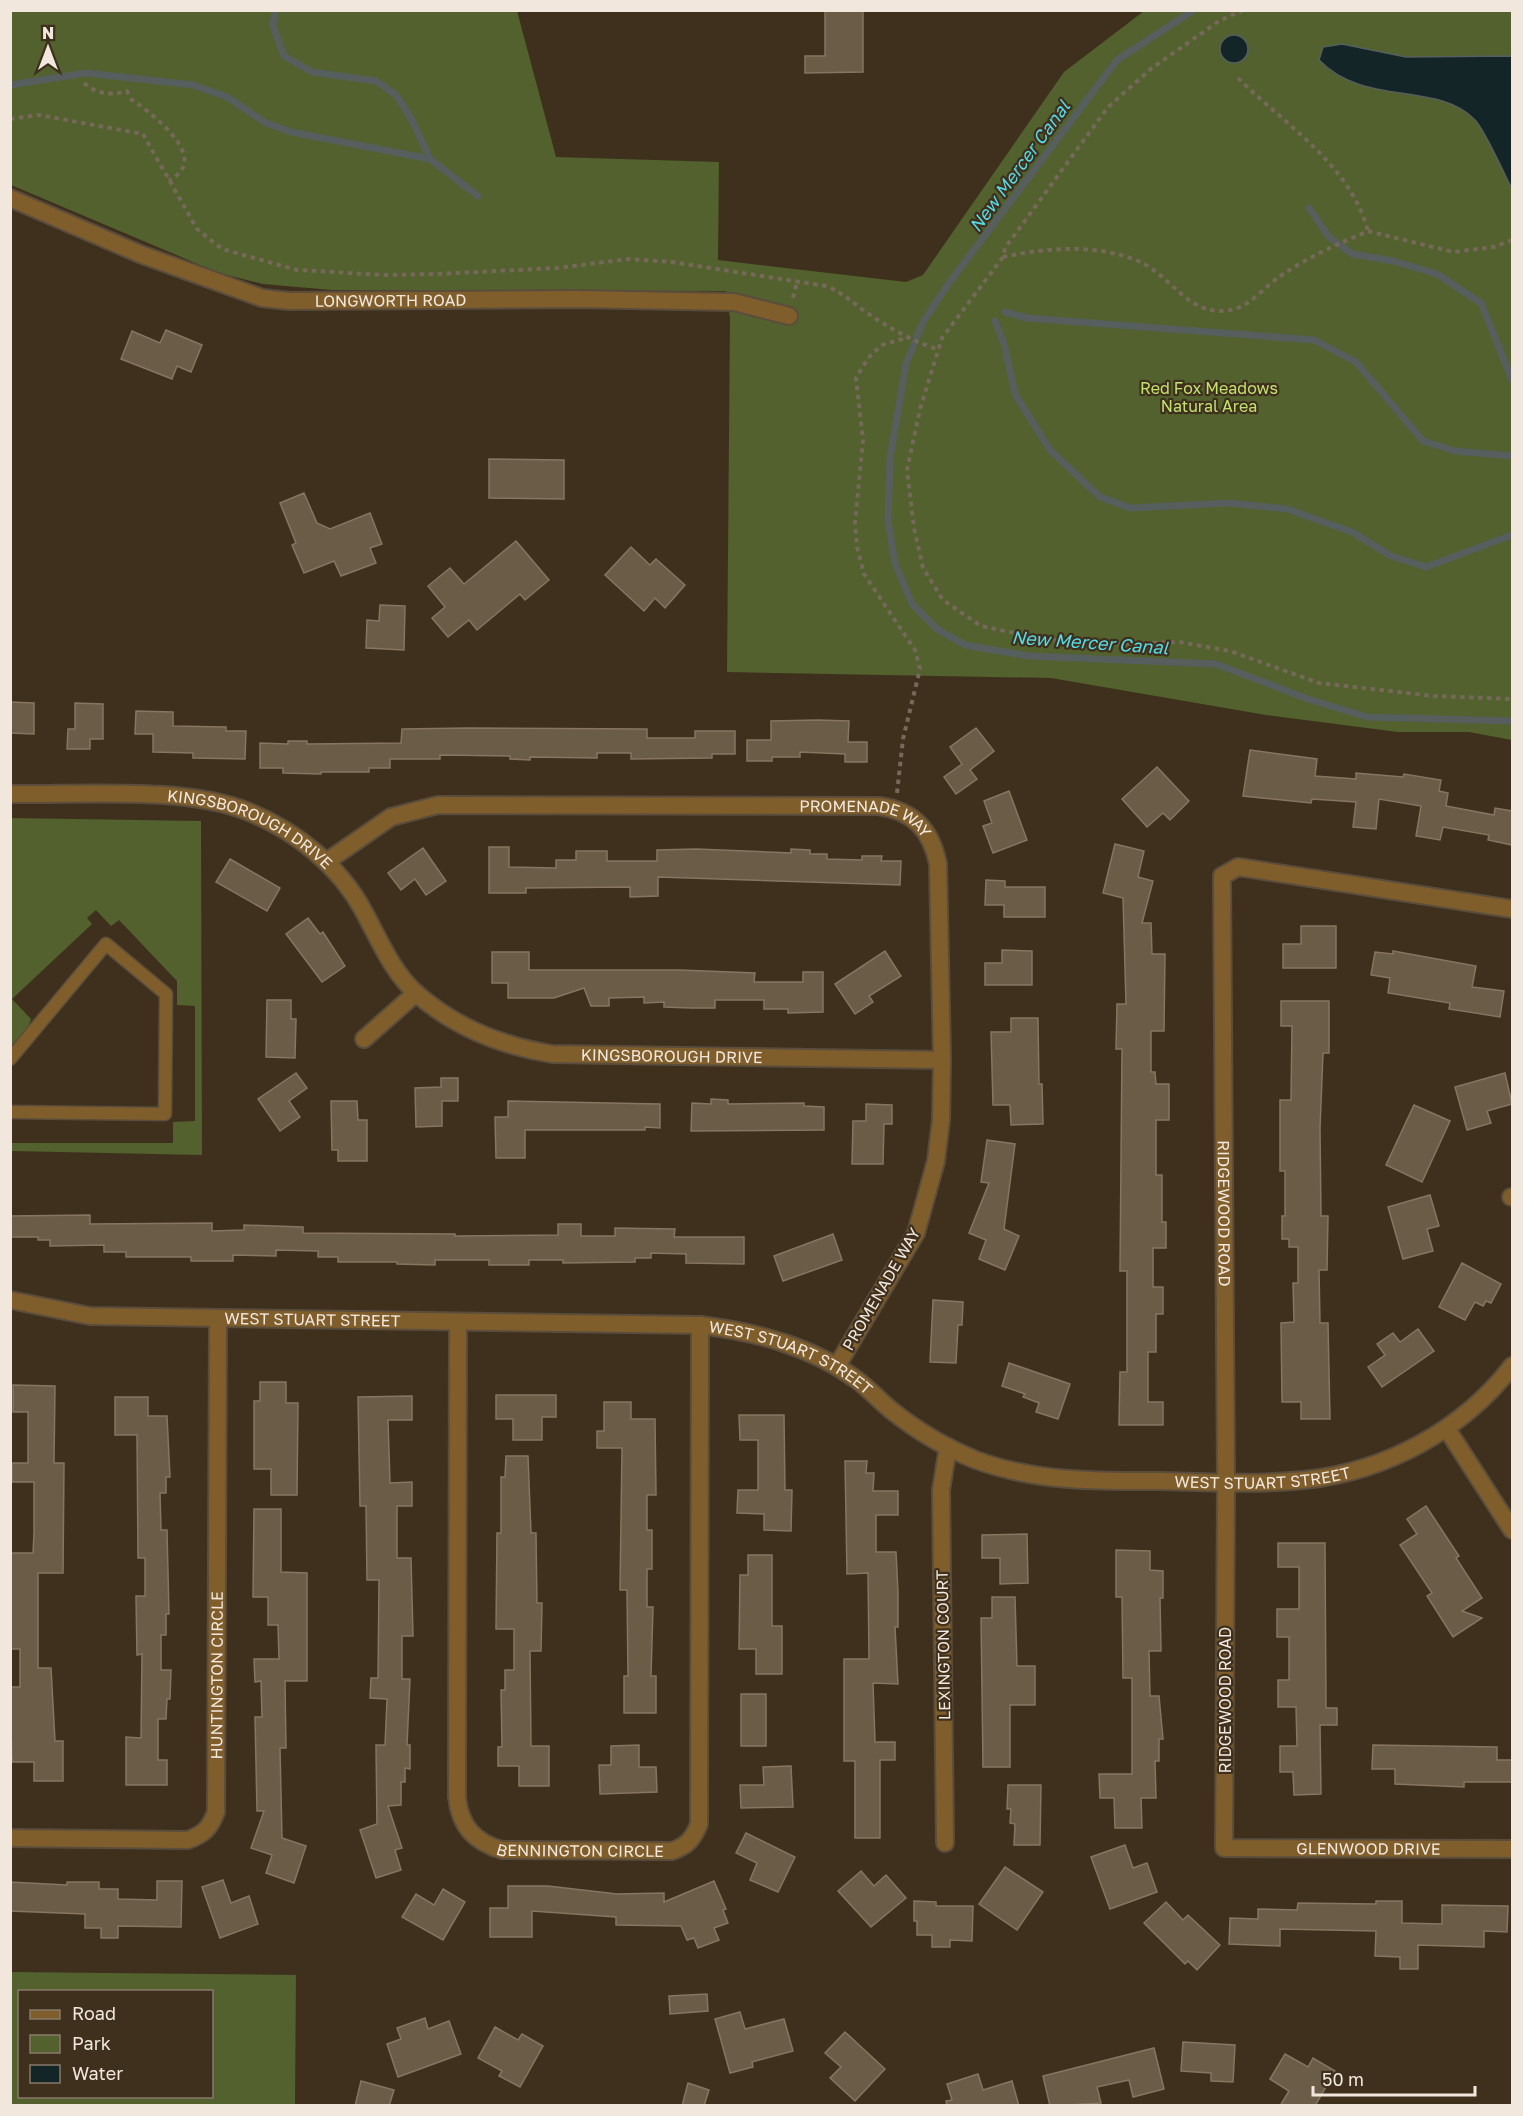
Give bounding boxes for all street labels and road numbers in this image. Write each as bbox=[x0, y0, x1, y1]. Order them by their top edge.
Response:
street label: LONGWORTH ROAD bbox=[315, 290, 467, 311]
street label: KINGSBOROUGH DRIVE bbox=[166, 785, 337, 873]
street label: PROMENADE WAY bbox=[799, 796, 936, 841]
street label: KINGSBOROUGH DRIVE bbox=[581, 1044, 763, 1067]
street label: RIDGEWOOD ROAD bbox=[1214, 1140, 1235, 1287]
street label: PROMENADE WAY bbox=[838, 1223, 925, 1354]
street label: WEST STUART STREET bbox=[224, 1308, 401, 1331]
street label: WEST STUART STREET bbox=[708, 1316, 877, 1399]
street label: WEST STUART STREET bbox=[1174, 1462, 1352, 1493]
street label: LEXINGTON COURT bbox=[932, 1570, 954, 1720]
street label: HUNTINGTON CIRCLE bbox=[206, 1591, 227, 1759]
street label: RIDGEWOOD ROAD bbox=[1215, 1627, 1235, 1773]
street label: GLENWOOD DRIVE bbox=[1296, 1838, 1440, 1859]
street label: BENNINGTON CIRCLE bbox=[494, 1839, 664, 1861]

